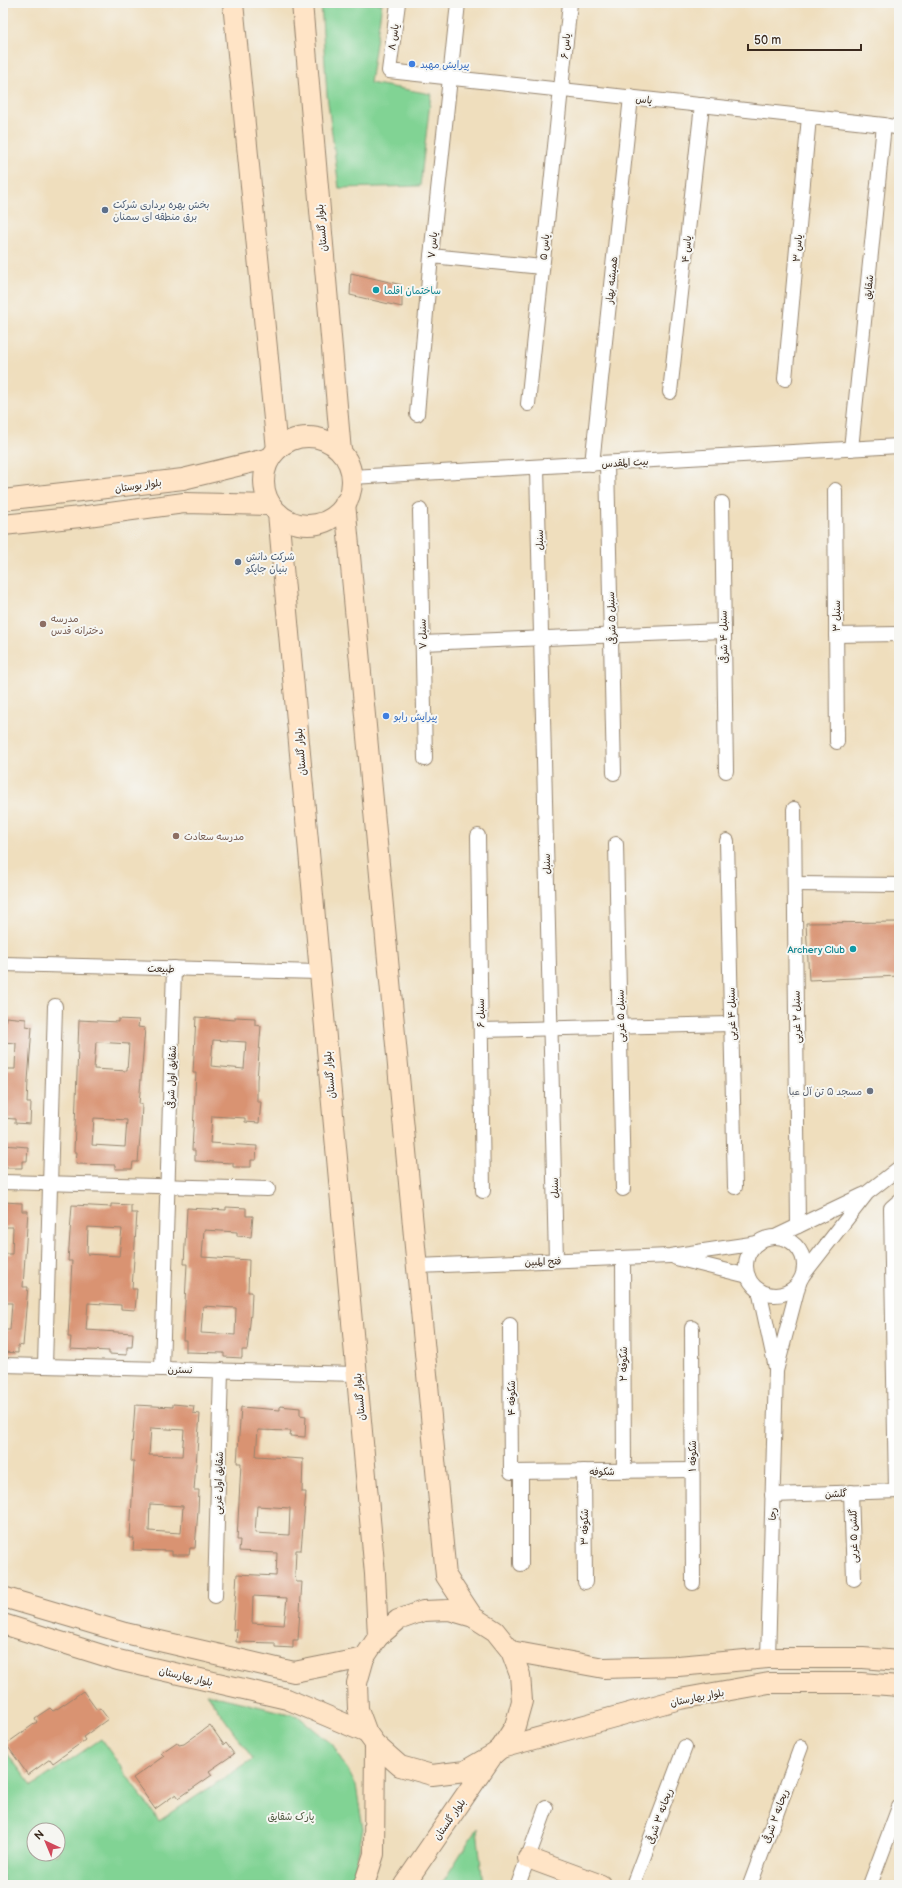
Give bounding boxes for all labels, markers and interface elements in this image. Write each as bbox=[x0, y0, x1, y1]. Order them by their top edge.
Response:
street label: یاس ۸ bbox=[386, 23, 402, 51]
scale bar bbox=[748, 26, 861, 52]
street label: یاس ۶ bbox=[559, 33, 573, 59]
text: 50 m bbox=[754, 33, 781, 48]
marker: پیرایش مهبد bbox=[407, 59, 417, 69]
place label: پیرایش مهبد bbox=[420, 59, 469, 71]
street label: یاس bbox=[635, 93, 653, 107]
place label: بخش بهره برداری شرکت برق منطقه ای سمنان bbox=[113, 199, 209, 223]
street label: بلوار گلستان bbox=[314, 204, 330, 252]
marker: بخش بهره برداری شرکت برق منطقه ای سمنان bbox=[100, 205, 110, 215]
street label: یاس ۷ bbox=[426, 231, 440, 259]
street label: یاس ۵ bbox=[538, 233, 552, 261]
street label: یاس ۳ bbox=[791, 234, 805, 262]
street label: یاس ۴ bbox=[680, 235, 694, 263]
street label: همیشه بهار bbox=[603, 256, 620, 305]
street label: شقایق bbox=[862, 274, 876, 300]
marker: ساختمان اقلما bbox=[371, 285, 381, 295]
place label: ساختمان اقلما bbox=[384, 285, 441, 297]
street label: بیت المقدس bbox=[601, 456, 649, 470]
street label: بلوار بوستان bbox=[114, 477, 162, 495]
street label: سنبل bbox=[534, 529, 546, 551]
place label: شرکت دانش بنیان جاپکو bbox=[245, 551, 295, 575]
marker: شرکت دانش بنیان جاپکو bbox=[233, 557, 243, 567]
street label: سنبل ۵ شرقی bbox=[604, 591, 619, 645]
street label: سنبل ۳ bbox=[831, 600, 843, 632]
street label: سنبل ۴ شرقی bbox=[717, 610, 730, 664]
place label: مدرسه دخترانه قدس bbox=[51, 613, 104, 637]
street label: سنبل ۷ bbox=[417, 618, 429, 649]
marker: مدرسه دخترانه قدس bbox=[38, 619, 48, 629]
marker: پیرایش رابو bbox=[381, 711, 391, 721]
place label: پیرایش رابو bbox=[393, 711, 437, 723]
street label: بلوار گلستان bbox=[293, 728, 309, 776]
marker: مدرسه سعادت bbox=[171, 831, 181, 841]
place label: مدرسه سعادت bbox=[184, 831, 244, 843]
street label: سنبل bbox=[541, 853, 553, 875]
place label: Archery Club bbox=[787, 944, 845, 956]
marker: Archery Club bbox=[848, 944, 858, 954]
street label: طبیعت bbox=[147, 963, 175, 975]
street label: سنبل ۴ غربی bbox=[726, 987, 739, 1041]
street label: سنبل ۵ غربی bbox=[615, 989, 628, 1042]
street label: سنبل ۲ غربی bbox=[791, 990, 804, 1043]
street label: سنبل ۶ bbox=[475, 998, 487, 1028]
street label: شقایق اول شرقی bbox=[164, 1045, 179, 1109]
street label: بلوار گلستان bbox=[322, 1051, 338, 1099]
place label: مسجد ۵ تن آل عبا bbox=[789, 1086, 862, 1098]
marker: مسجد ۵ تن آل عبا bbox=[865, 1086, 875, 1096]
street label: سنبل bbox=[549, 1177, 561, 1199]
street label: فتح المبین bbox=[524, 1255, 562, 1270]
street label: شکوفه ۲ bbox=[618, 1346, 630, 1381]
street label: نسترن bbox=[167, 1364, 193, 1376]
street label: بلوار گلستان bbox=[352, 1373, 368, 1421]
street label: شکوفه ۴ bbox=[506, 1380, 518, 1416]
street label: شکوفه ۱ bbox=[687, 1440, 699, 1472]
street label: شقایق اول غربی bbox=[212, 1451, 227, 1515]
street label: شکوفه bbox=[589, 1466, 615, 1478]
street label: گلشن bbox=[825, 1488, 847, 1500]
street label: رجا bbox=[767, 1507, 779, 1521]
street label: شکوفه ۳ bbox=[579, 1509, 591, 1545]
street label: گلشن ۵ غربی bbox=[848, 1509, 861, 1563]
street label: بلوار بهارستان bbox=[158, 1665, 214, 1689]
street label: بلوار بهارستان bbox=[669, 1687, 725, 1709]
street label: ریحانه ۳ شرقی bbox=[643, 1786, 676, 1846]
street label: ریحانه ۲ شرقی bbox=[760, 1787, 791, 1845]
street label: بلوار گلستان bbox=[431, 1797, 468, 1842]
park label: پارک شقایق bbox=[268, 1811, 314, 1823]
north arrow bbox=[26, 1822, 66, 1862]
text: N bbox=[32, 1828, 47, 1843]

